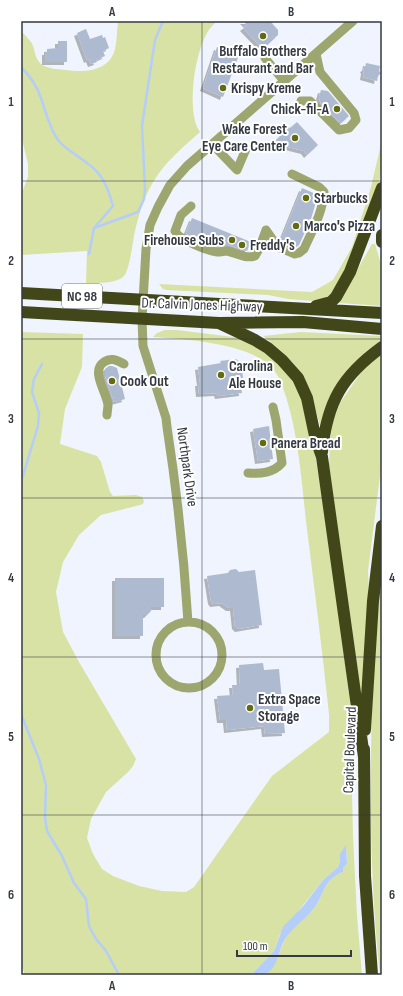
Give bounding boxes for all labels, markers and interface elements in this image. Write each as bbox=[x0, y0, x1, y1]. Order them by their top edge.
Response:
text: A bbox=[108, 4, 116, 20]
text: B bbox=[288, 4, 294, 20]
marker: Buffalo Brothers Restaurant and Bar bbox=[258, 31, 268, 41]
place label: Buffalo Brothers Restaurant and Bar bbox=[212, 42, 314, 78]
place label: Krispy Kreme bbox=[231, 79, 301, 98]
marker: Krispy Kreme bbox=[218, 83, 228, 93]
text: 1 bbox=[8, 94, 14, 110]
text: 1 bbox=[389, 94, 395, 110]
place label: Chick-fil-A bbox=[271, 100, 330, 119]
marker: Chick-fil-A bbox=[332, 104, 342, 114]
place label: Wake Forest Eye Care Center bbox=[202, 120, 287, 156]
marker: Wake Forest Eye Care Center bbox=[290, 133, 300, 143]
place label: Starbucks bbox=[314, 189, 368, 208]
marker: Starbucks bbox=[301, 193, 311, 203]
place label: Marco's Pizza bbox=[304, 217, 375, 236]
marker: Marco's Pizza bbox=[291, 221, 301, 231]
place label: Firehouse Subs bbox=[144, 231, 224, 250]
marker: Firehouse Subs bbox=[227, 235, 237, 245]
place label: Freddy's bbox=[250, 236, 295, 255]
marker: Freddy's bbox=[237, 240, 247, 250]
text: 2 bbox=[8, 253, 14, 269]
text: 2 bbox=[389, 253, 395, 269]
road number: NC 98 bbox=[62, 284, 102, 308]
street label: Dr. Calvin Jones Highway bbox=[141, 293, 263, 317]
place label: Carolina Ale House bbox=[228, 357, 281, 393]
marker: Carolina Ale House bbox=[216, 370, 226, 380]
place label: Cook Out bbox=[120, 372, 169, 391]
marker: Cook Out bbox=[107, 376, 117, 386]
text: 3 bbox=[8, 411, 14, 427]
text: 3 bbox=[389, 411, 395, 427]
street label: Northpark Drive bbox=[172, 426, 202, 508]
place label: Panera Bread bbox=[271, 434, 340, 453]
marker: Panera Bread bbox=[258, 438, 268, 448]
text: 4 bbox=[8, 570, 14, 586]
text: 4 bbox=[389, 570, 395, 586]
place label: Extra Space Storage bbox=[258, 690, 321, 726]
marker: Extra Space Storage bbox=[245, 703, 255, 713]
street label: Capital Boulevard bbox=[339, 706, 361, 794]
text: 5 bbox=[8, 729, 14, 745]
text: 5 bbox=[389, 729, 395, 745]
text: 6 bbox=[8, 887, 14, 903]
text: 6 bbox=[389, 887, 395, 903]
scale bar bbox=[237, 932, 351, 958]
text: 100 m bbox=[243, 939, 268, 954]
text: A bbox=[108, 978, 116, 994]
text: B bbox=[288, 978, 294, 994]

